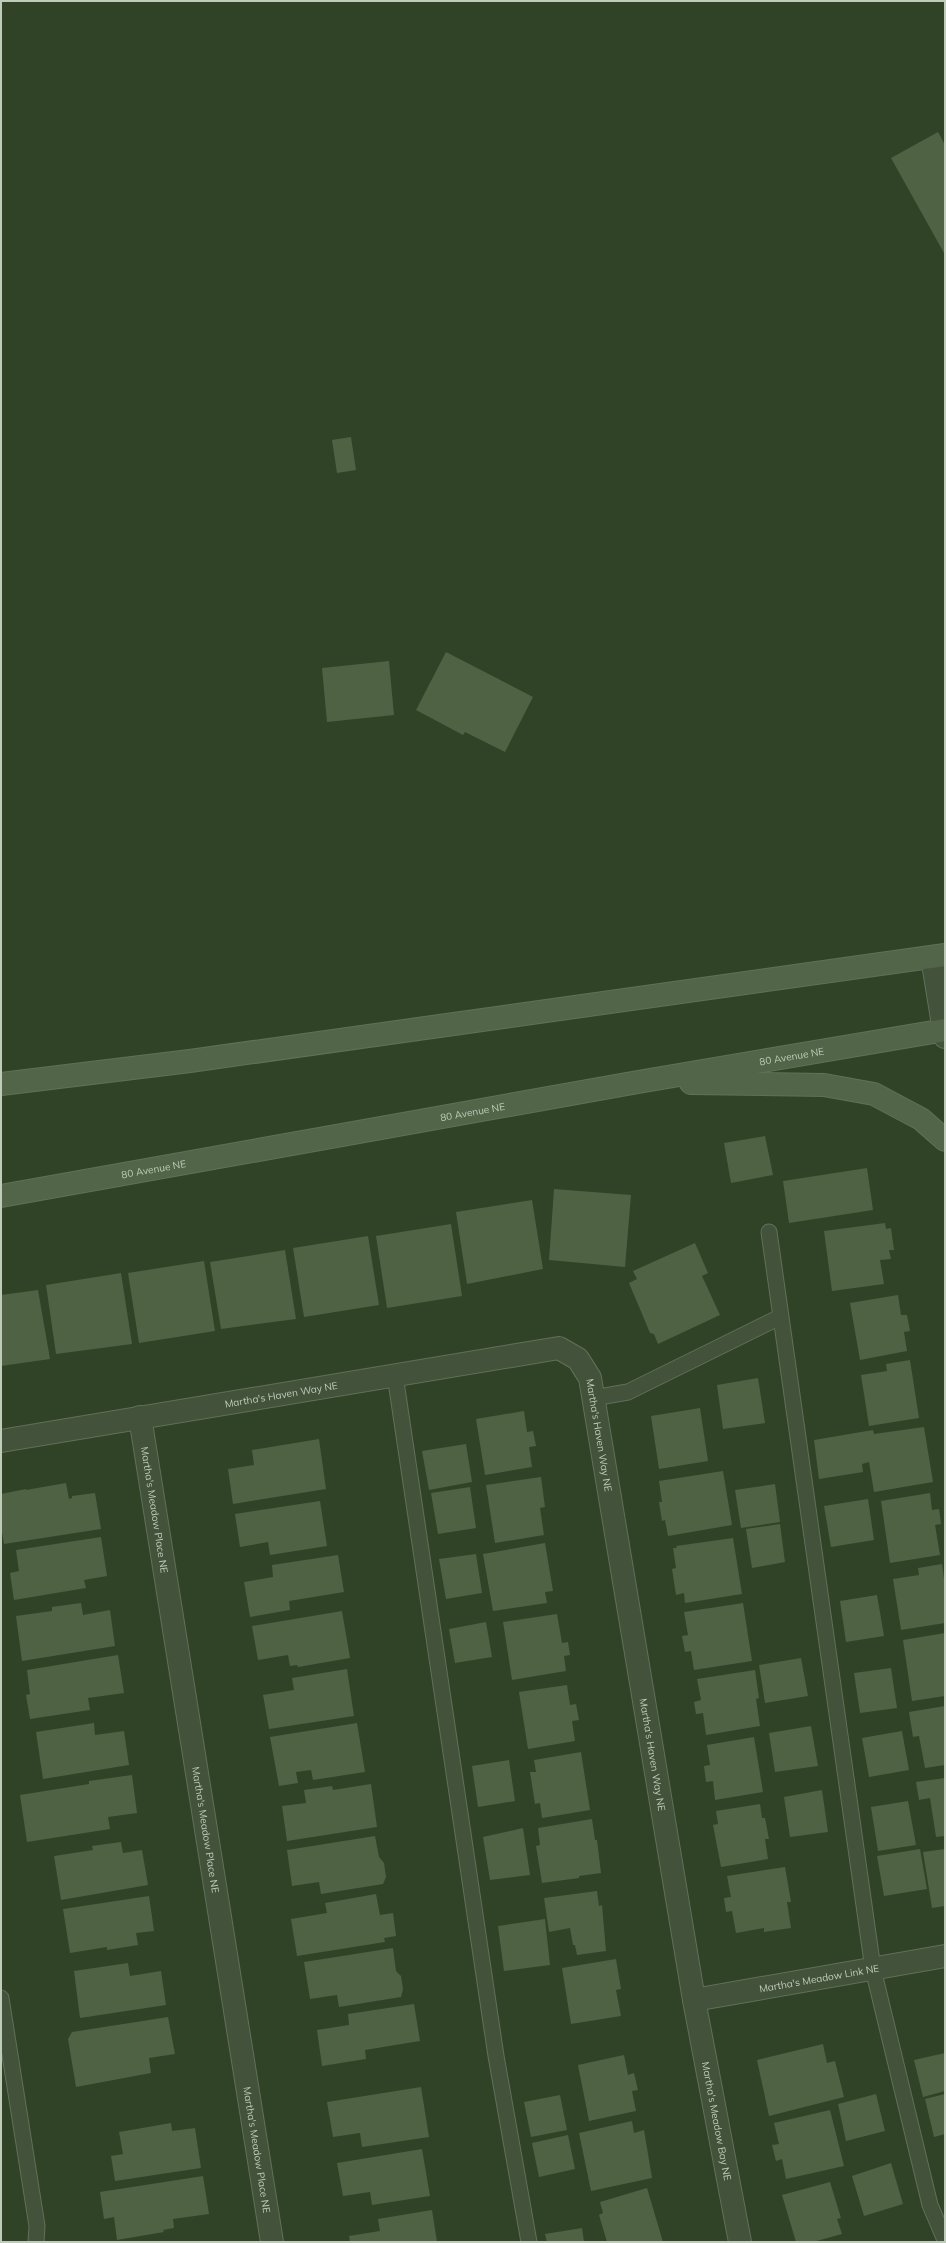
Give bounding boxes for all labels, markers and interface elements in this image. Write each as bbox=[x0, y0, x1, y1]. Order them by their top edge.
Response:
street label: 80 Avenue NE bbox=[758, 1044, 825, 1068]
street label: 80 Avenue NE bbox=[439, 1099, 506, 1124]
street label: 80 Avenue NE bbox=[120, 1157, 187, 1181]
street label: Martha's Haven Way NE bbox=[224, 1378, 339, 1410]
street label: Martha's Haven Way NE bbox=[584, 1378, 615, 1493]
street label: Martha's Meadow Place NE bbox=[138, 1446, 171, 1574]
street label: Martha's Haven Way NE bbox=[637, 1697, 669, 1812]
street label: Martha's Meadow Place NE bbox=[190, 1766, 223, 1894]
street label: Martha's Meadow Link NE bbox=[758, 1961, 880, 1995]
street label: Martha's Meadow Bay NE bbox=[699, 2061, 735, 2182]
street label: Martha's Meadow Place NE bbox=[241, 2085, 274, 2214]

